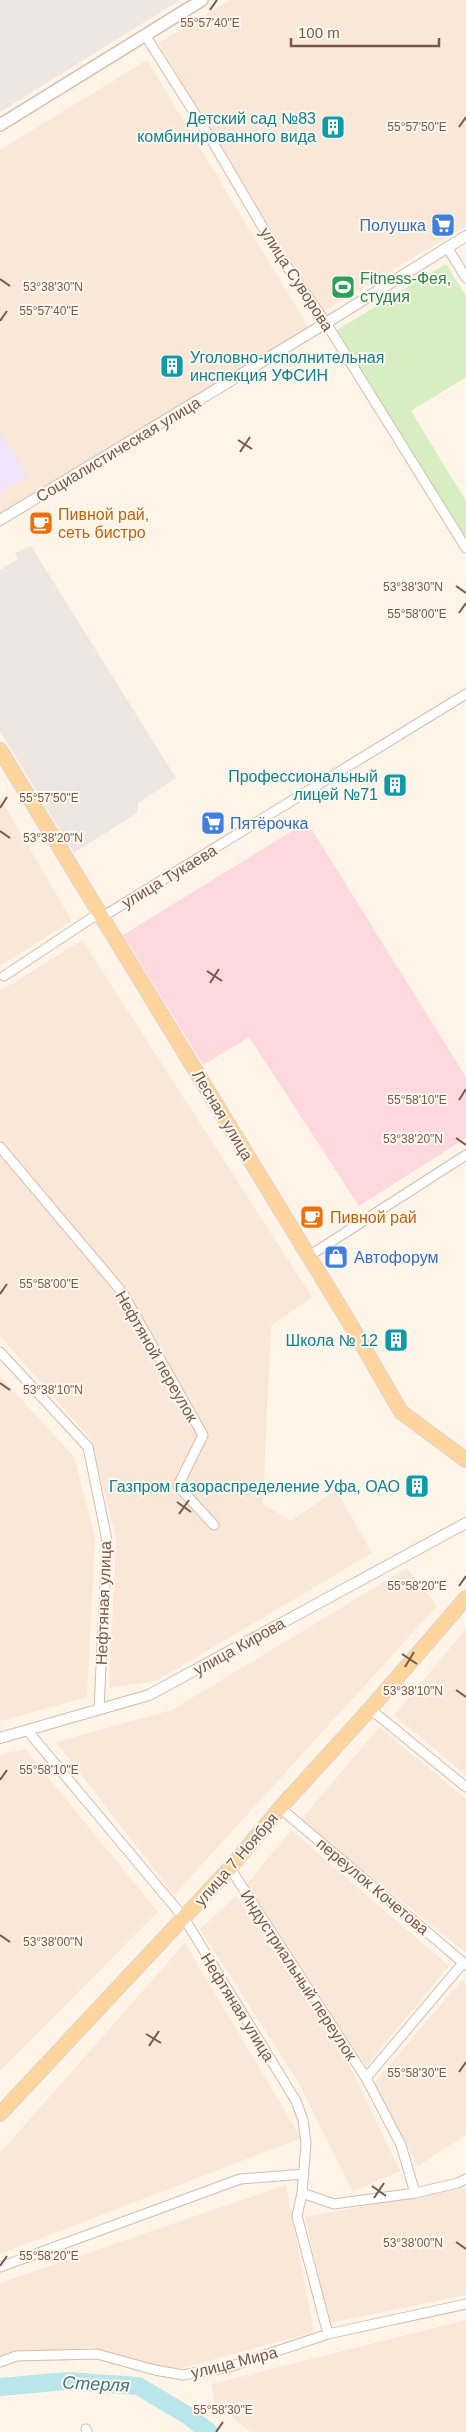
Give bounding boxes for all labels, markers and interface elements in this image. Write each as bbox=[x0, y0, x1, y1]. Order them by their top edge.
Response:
scale bar bbox=[291, 15, 438, 47]
text: 55°57'40"E bbox=[180, 16, 240, 30]
text: 100 m bbox=[298, 24, 340, 41]
place label: Детский сад №83 комбинированного вида bbox=[137, 110, 316, 145]
building icon: Детский сад №83 комбинированного вида bbox=[320, 114, 346, 140]
text: 55°57'50"E bbox=[387, 120, 447, 134]
supermarket icon: Полушка bbox=[430, 212, 456, 238]
place label: Полушка bbox=[360, 217, 426, 234]
street label: улица Суворова bbox=[257, 224, 337, 334]
place label: Fitness-Фея, студия bbox=[360, 270, 451, 305]
sports icon: Fitness-Фея, студия bbox=[330, 274, 356, 300]
text: 53°38'30"N bbox=[23, 280, 83, 294]
text: 55°57'40"E bbox=[19, 304, 79, 318]
place label: Уголовно-исполнительная инспекция УФСИН bbox=[190, 349, 384, 384]
building icon: Уголовно-исполнительная инспекция УФСИН bbox=[159, 353, 185, 379]
street label: Социалистическая улица bbox=[33, 394, 204, 505]
place label: Пивной рай, сеть бистро bbox=[58, 506, 149, 541]
cafe icon: Пивной рай, сеть бистро bbox=[28, 510, 54, 536]
text: 53°38'30"N bbox=[383, 580, 443, 594]
text: 55°58'00"E bbox=[387, 607, 447, 621]
place label: Профессиональный лицей №71 bbox=[228, 768, 378, 803]
building icon: Профессиональный лицей №71 bbox=[382, 772, 408, 798]
text: 55°57'50"E bbox=[19, 791, 79, 805]
supermarket icon: Пятёрочка bbox=[200, 810, 226, 836]
place label: Пятёрочка bbox=[230, 815, 309, 832]
text: 53°38'20"N bbox=[23, 831, 83, 845]
street label: улица Тукаева bbox=[119, 841, 220, 911]
street label: Лесная улица bbox=[189, 1067, 256, 1164]
text: 55°58'10"E bbox=[387, 1093, 447, 1107]
text: 53°38'20"N bbox=[383, 1132, 443, 1146]
cafe icon: Пивной рай bbox=[299, 1204, 325, 1230]
place label: Пивной рай bbox=[330, 1209, 417, 1226]
shop icon: Автофорум bbox=[323, 1244, 349, 1270]
place label: Автофорум bbox=[354, 1249, 438, 1266]
text: 55°58'00"E bbox=[19, 1277, 79, 1291]
street label: Нефтяной переулок bbox=[112, 1288, 202, 1426]
building icon: Школа № 12 bbox=[383, 1327, 409, 1353]
place label: Школа № 12 bbox=[286, 1332, 378, 1349]
text: 53°38'10"N bbox=[23, 1383, 83, 1397]
building icon: Газпром газораспределение Уфа, ОАО bbox=[404, 1473, 430, 1499]
place label: Газпром газораспределение Уфа, ОАО bbox=[109, 1478, 400, 1495]
street label: Нефтяная улица bbox=[93, 1541, 114, 1665]
text: 55°58'20"E bbox=[387, 1579, 447, 1593]
street label: улица Кирова bbox=[191, 1614, 288, 1679]
text: 53°38'10"N bbox=[383, 1684, 443, 1698]
text: 55°58'10"E bbox=[19, 1763, 79, 1777]
street label: улица 7 Ноября bbox=[191, 1809, 281, 1909]
street label: переулок Кочетова bbox=[313, 1835, 432, 1938]
street label: Индустриальный переулок bbox=[237, 1887, 360, 2064]
text: 53°38'00"N bbox=[23, 1935, 83, 1949]
street label: Нефтяная улица bbox=[197, 1950, 278, 2064]
text: 55°58'30"E bbox=[387, 2066, 447, 2080]
text: 53°38'00"N bbox=[383, 2236, 443, 2250]
text: 55°58'20"E bbox=[19, 2249, 79, 2263]
street label: улица Мира bbox=[189, 2344, 279, 2381]
water label: Стерля bbox=[62, 2372, 131, 2396]
text: 55°58'30"E bbox=[193, 2403, 253, 2417]

